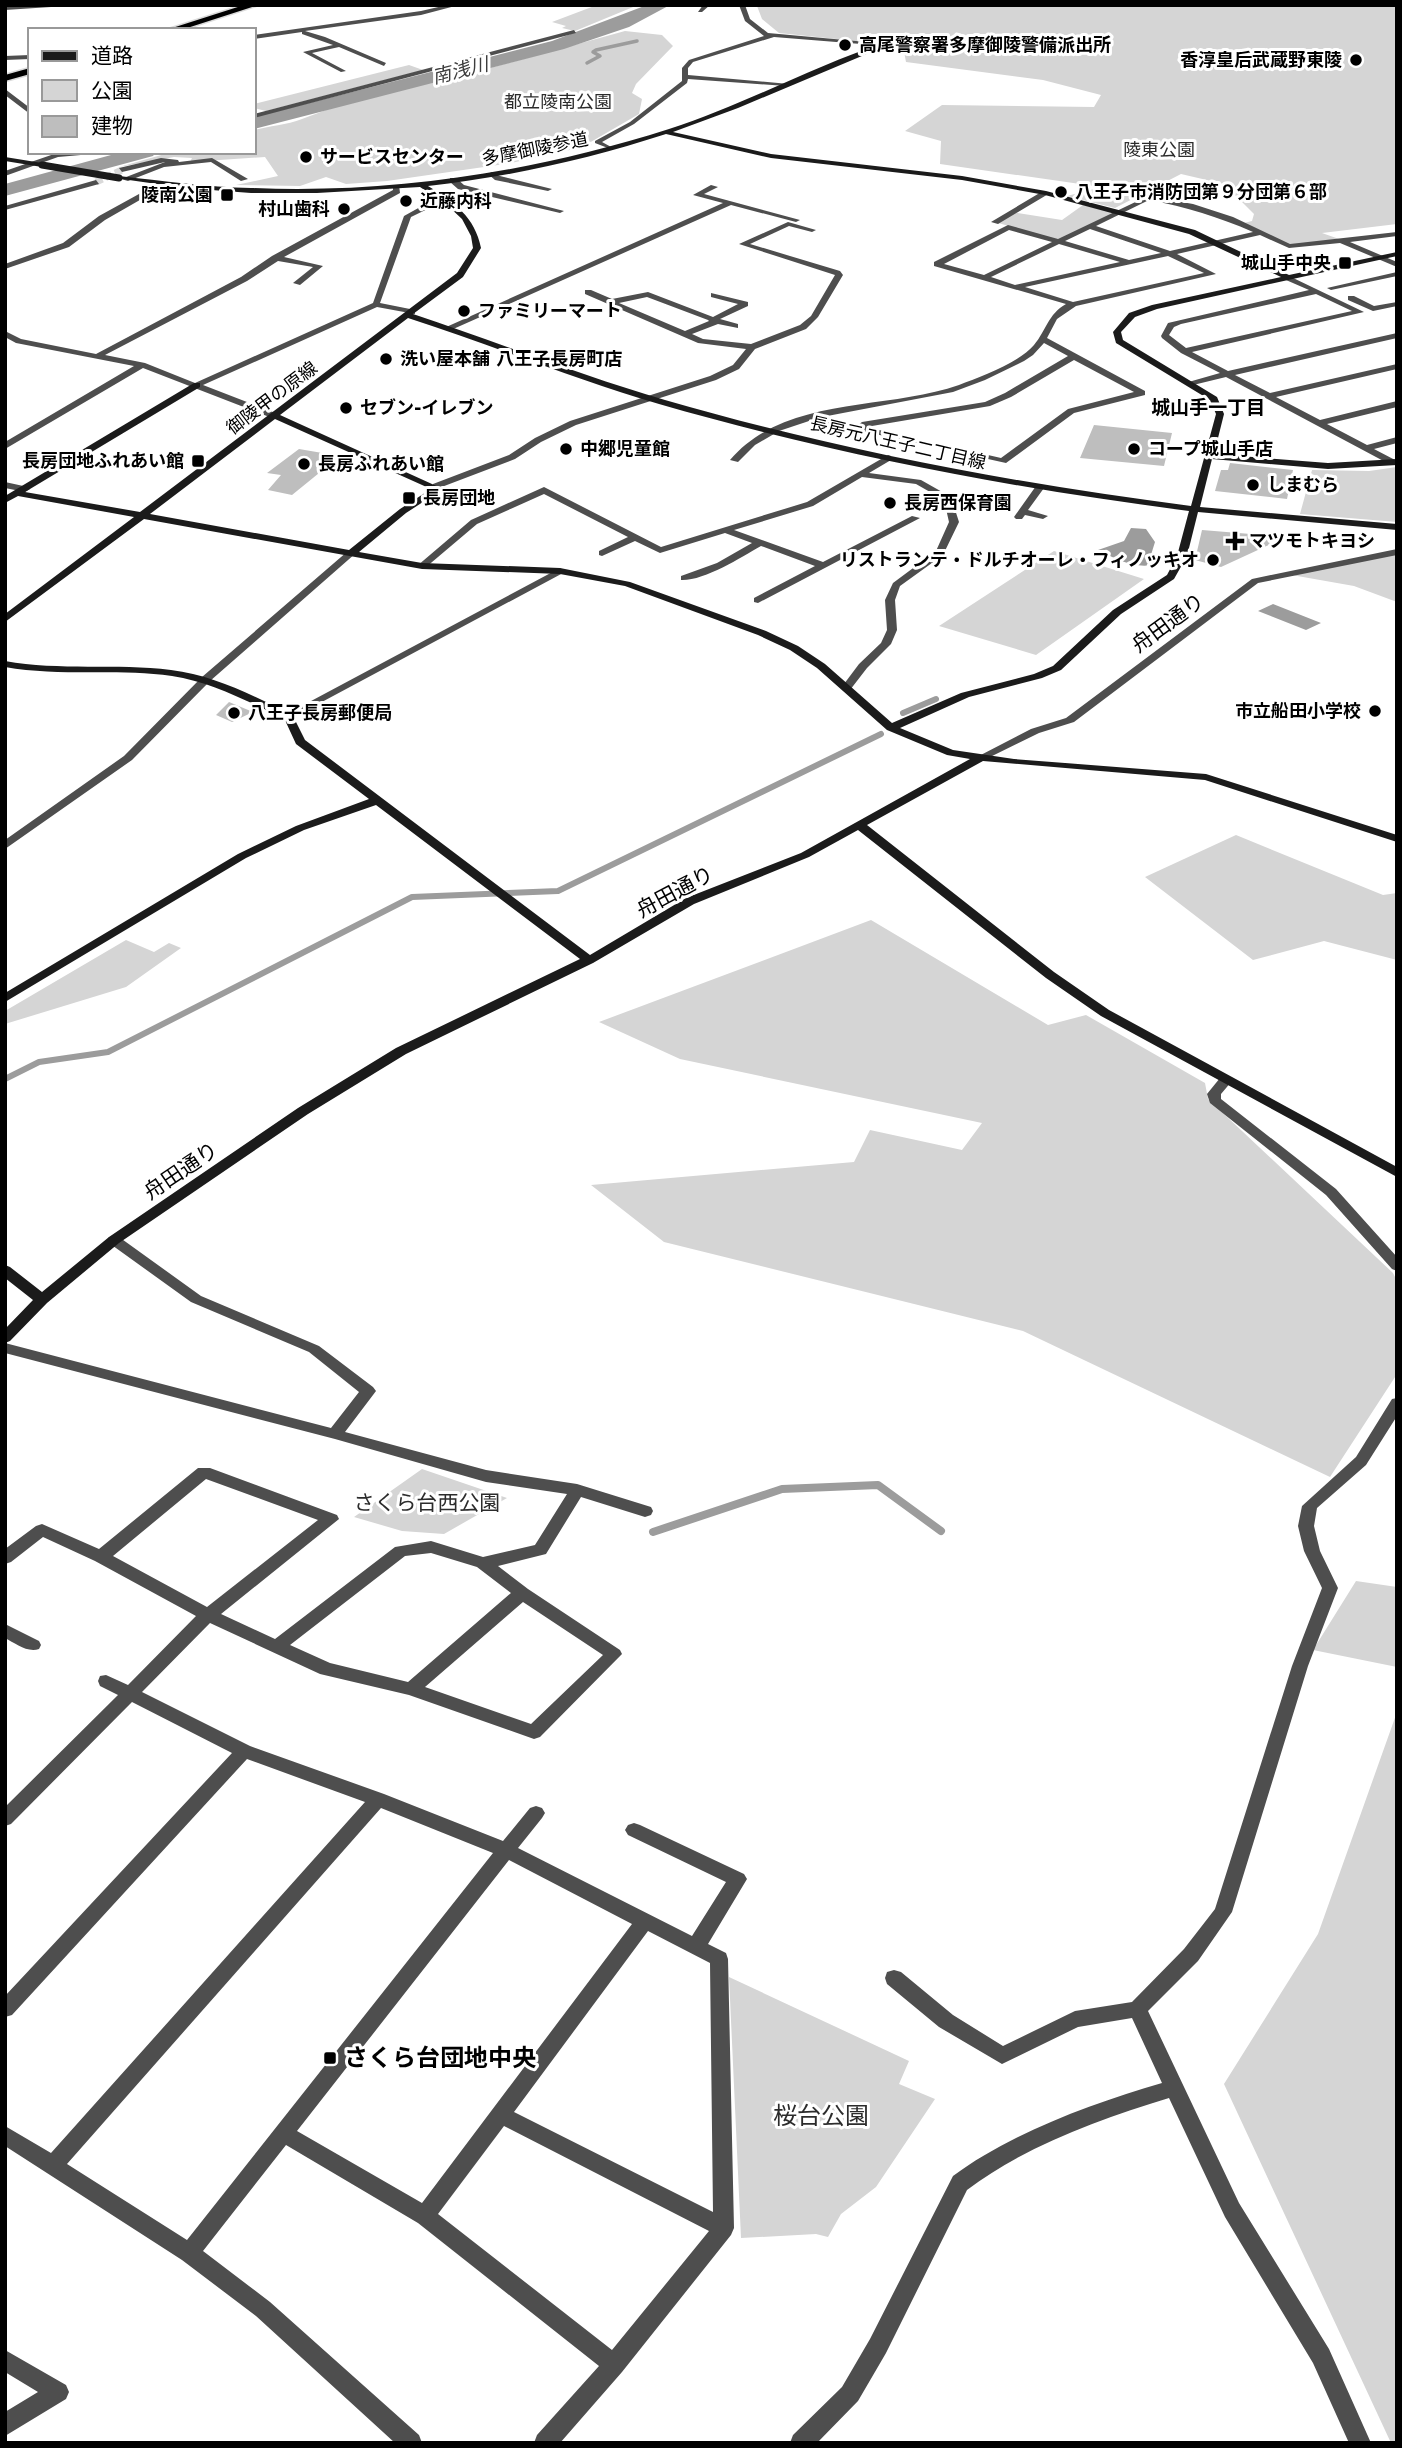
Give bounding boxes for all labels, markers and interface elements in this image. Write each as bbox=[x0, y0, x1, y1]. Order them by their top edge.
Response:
legend bbox=[28, 28, 256, 154]
place label: 高尾警察署多摩御陵警備派出所 bbox=[859, 34, 1111, 55]
marker: 高尾警察署多摩御陵警備派出所 bbox=[837, 37, 853, 53]
text: 道路 bbox=[91, 44, 133, 68]
place label: 香淳皇后武蔵野東陵 bbox=[1180, 49, 1342, 70]
water label: 南浅川 bbox=[430, 52, 492, 88]
marker: 香淳皇后武蔵野東陵 bbox=[1348, 52, 1364, 68]
text: 公園 bbox=[91, 79, 133, 103]
park label: 都立陵南公園 bbox=[504, 91, 612, 112]
text: 建物 bbox=[91, 114, 133, 138]
street label: 多摩御陵参道 bbox=[480, 128, 590, 169]
park label: 陵東公園 bbox=[1123, 139, 1195, 160]
place label: サービスセンター bbox=[320, 146, 464, 167]
marker: サービスセンター bbox=[298, 149, 314, 165]
place label: 八王子市消防団第９分団第６部 bbox=[1075, 181, 1327, 202]
place label: 陵南公園 bbox=[141, 184, 213, 205]
marker: 八王子市消防団第９分団第６部 bbox=[1053, 184, 1069, 200]
marker: 陵南公園 bbox=[219, 187, 235, 203]
place label: 近藤内科 bbox=[420, 190, 492, 211]
marker: 近藤内科 bbox=[398, 193, 414, 209]
place label: 村山歯科 bbox=[258, 198, 330, 219]
marker: 村山歯科 bbox=[336, 201, 352, 217]
place label: 城山手中央 bbox=[1241, 252, 1331, 273]
marker: 城山手中央 bbox=[1337, 255, 1353, 271]
place label: ファミリーマート bbox=[478, 300, 622, 321]
marker: ファミリーマート bbox=[456, 303, 472, 319]
place label: 洗い屋本舗 八王子長房町店 bbox=[400, 348, 622, 369]
marker: 洗い屋本舗 八王子長房町店 bbox=[378, 351, 394, 367]
street label: 御陵甲の原線 bbox=[222, 357, 321, 438]
district label: 城山手一丁目 bbox=[1151, 396, 1265, 418]
place label: セブン-イレブン bbox=[360, 397, 493, 418]
marker: セブン-イレブン bbox=[338, 400, 354, 416]
street label: 長房元八王子二丁目線 bbox=[808, 412, 988, 473]
place label: 中郷児童館 bbox=[580, 438, 670, 459]
place label: コープ城山手店 bbox=[1148, 438, 1273, 459]
marker: 中郷児童館 bbox=[558, 441, 574, 457]
marker: コープ城山手店 bbox=[1126, 441, 1142, 457]
place label: 長房団地ふれあい館 bbox=[22, 450, 184, 471]
marker: 長房団地ふれあい館 bbox=[190, 453, 206, 469]
place label: 長房ふれあい館 bbox=[318, 453, 444, 474]
marker: 長房ふれあい館 bbox=[296, 456, 312, 472]
place label: しまむら bbox=[1267, 474, 1339, 495]
marker: しまむら bbox=[1245, 477, 1261, 493]
place label: 長房団地 bbox=[423, 487, 495, 508]
marker: 長房団地 bbox=[401, 490, 417, 506]
place label: 長房西保育園 bbox=[904, 492, 1012, 513]
marker: 長房西保育園 bbox=[882, 495, 898, 511]
place label: マツモトキヨシ bbox=[1249, 530, 1375, 551]
marker: マツモトキヨシ bbox=[1227, 533, 1243, 549]
place label: リストランテ・ドルチオーレ・フィノッキオ bbox=[840, 549, 1199, 570]
marker: リストランテ・ドルチオーレ・フィノッキオ bbox=[1205, 552, 1221, 568]
street label: 舟田通り bbox=[1127, 589, 1209, 657]
place label: 市立船田小学校 bbox=[1235, 700, 1361, 721]
place label: 八王子長房郵便局 bbox=[248, 702, 392, 723]
marker: 市立船田小学校 bbox=[1367, 703, 1383, 719]
marker: 八王子長房郵便局 bbox=[226, 705, 242, 721]
street label: 舟田通り bbox=[632, 862, 718, 922]
street label: 舟田通り bbox=[139, 1138, 223, 1204]
park label: さくら台西公園 bbox=[354, 1491, 501, 1515]
place label: さくら台団地中央 bbox=[344, 2044, 536, 2072]
marker: さくら台団地中央 bbox=[322, 2050, 338, 2066]
park label: 桜台公園 bbox=[773, 2102, 869, 2130]

